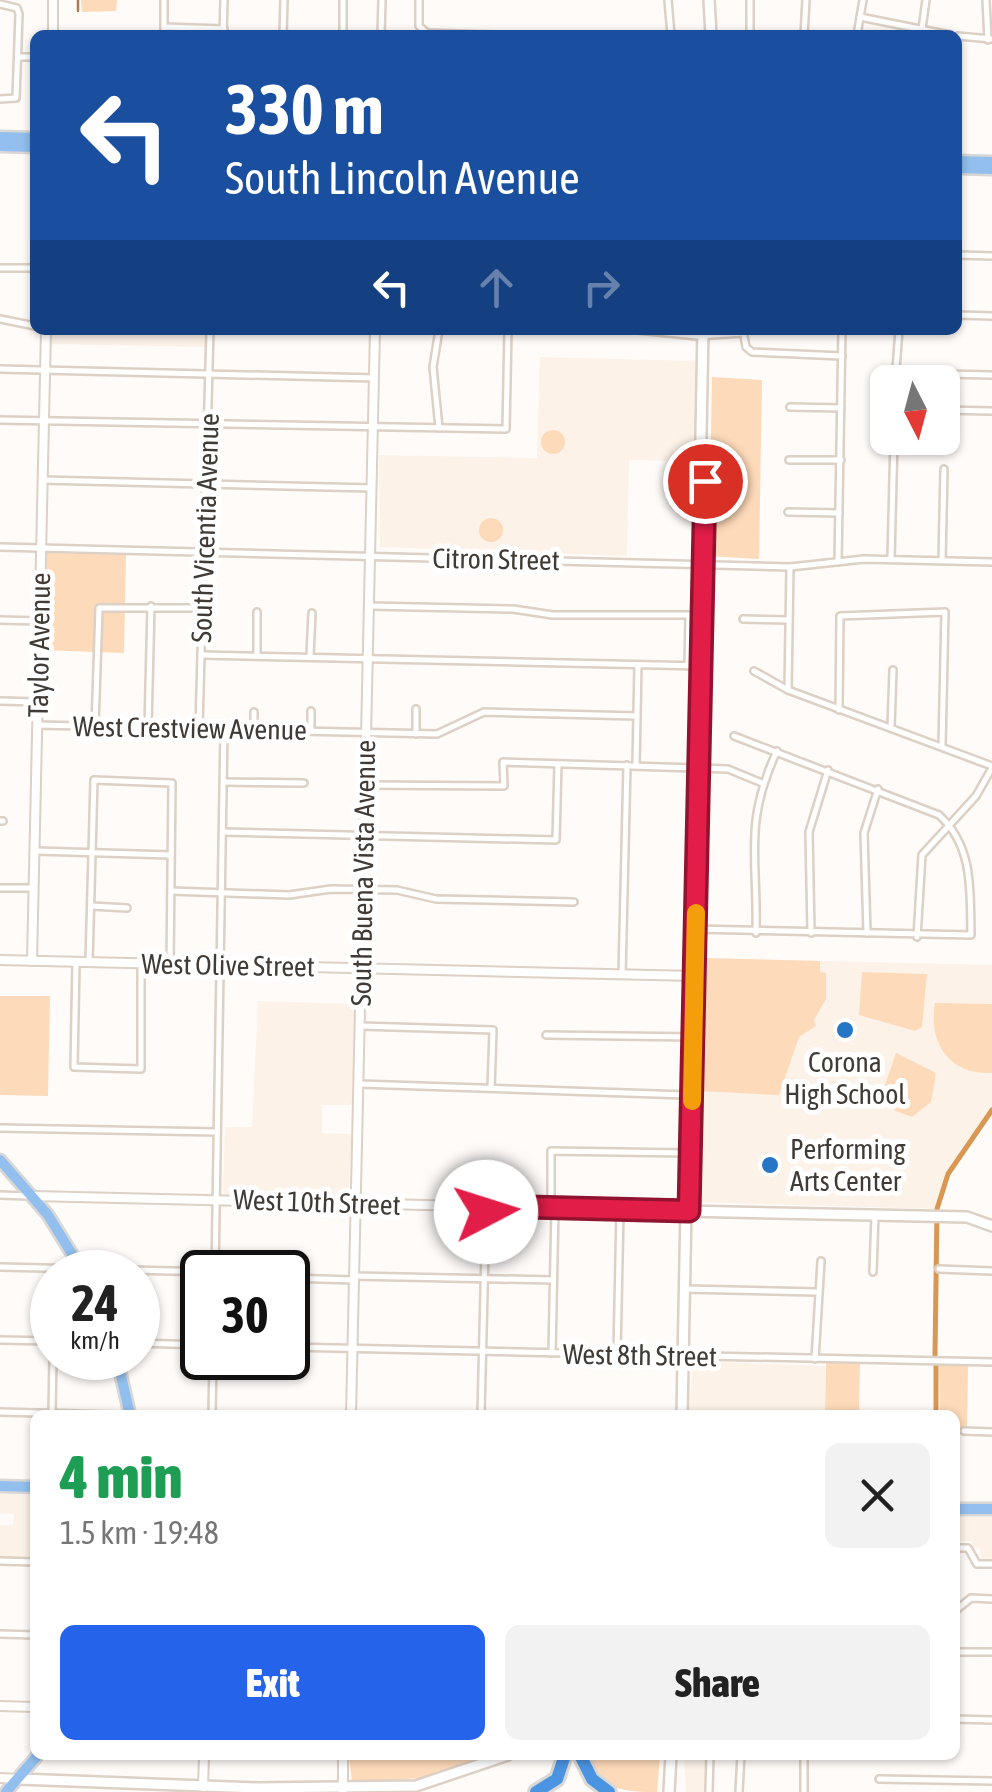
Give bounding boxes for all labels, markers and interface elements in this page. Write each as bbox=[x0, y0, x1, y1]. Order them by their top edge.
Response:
text: 330 m bbox=[225, 69, 384, 149]
icon: left bbox=[60, 70, 190, 200]
text: South Lincoln Avenue bbox=[225, 152, 580, 204]
icon: left bbox=[364, 260, 419, 315]
icon: ahead bbox=[469, 260, 524, 315]
icon: right bbox=[574, 260, 629, 315]
north arrow bbox=[870, 365, 960, 455]
map controls bbox=[870, 365, 960, 455]
street label: South Vicentia Avenue bbox=[185, 413, 225, 643]
pin bbox=[663, 439, 748, 524]
icon: arrive bbox=[678, 454, 733, 509]
street label: Citron Street bbox=[432, 542, 560, 576]
street label: Taylor Avenue bbox=[22, 572, 56, 718]
street label: West Crestview Avenue bbox=[73, 710, 307, 746]
street label: South Buena Vista Avenue bbox=[345, 740, 381, 1006]
street label: West Olive Street bbox=[141, 947, 315, 983]
marker: Corona High School bbox=[834, 1019, 856, 1041]
place label: Corona High School bbox=[784, 1046, 906, 1110]
place label: Performing Arts Center bbox=[790, 1133, 906, 1197]
marker: Performing Arts Center bbox=[759, 1154, 781, 1176]
position arrow bbox=[434, 1160, 538, 1264]
street label: West 10th Street bbox=[233, 1183, 401, 1221]
speed limit sign: 30 bbox=[180, 1250, 310, 1380]
text: 24 bbox=[71, 1274, 118, 1332]
text: km/h bbox=[70, 1326, 120, 1354]
street label: West 8th Street bbox=[563, 1338, 717, 1372]
text: 4 min bbox=[60, 1442, 183, 1511]
button: close bbox=[825, 1443, 930, 1548]
text: 1.5 km · 19:48 bbox=[60, 1514, 219, 1551]
button: Exit bbox=[60, 1625, 485, 1740]
button: Share bbox=[505, 1625, 930, 1740]

